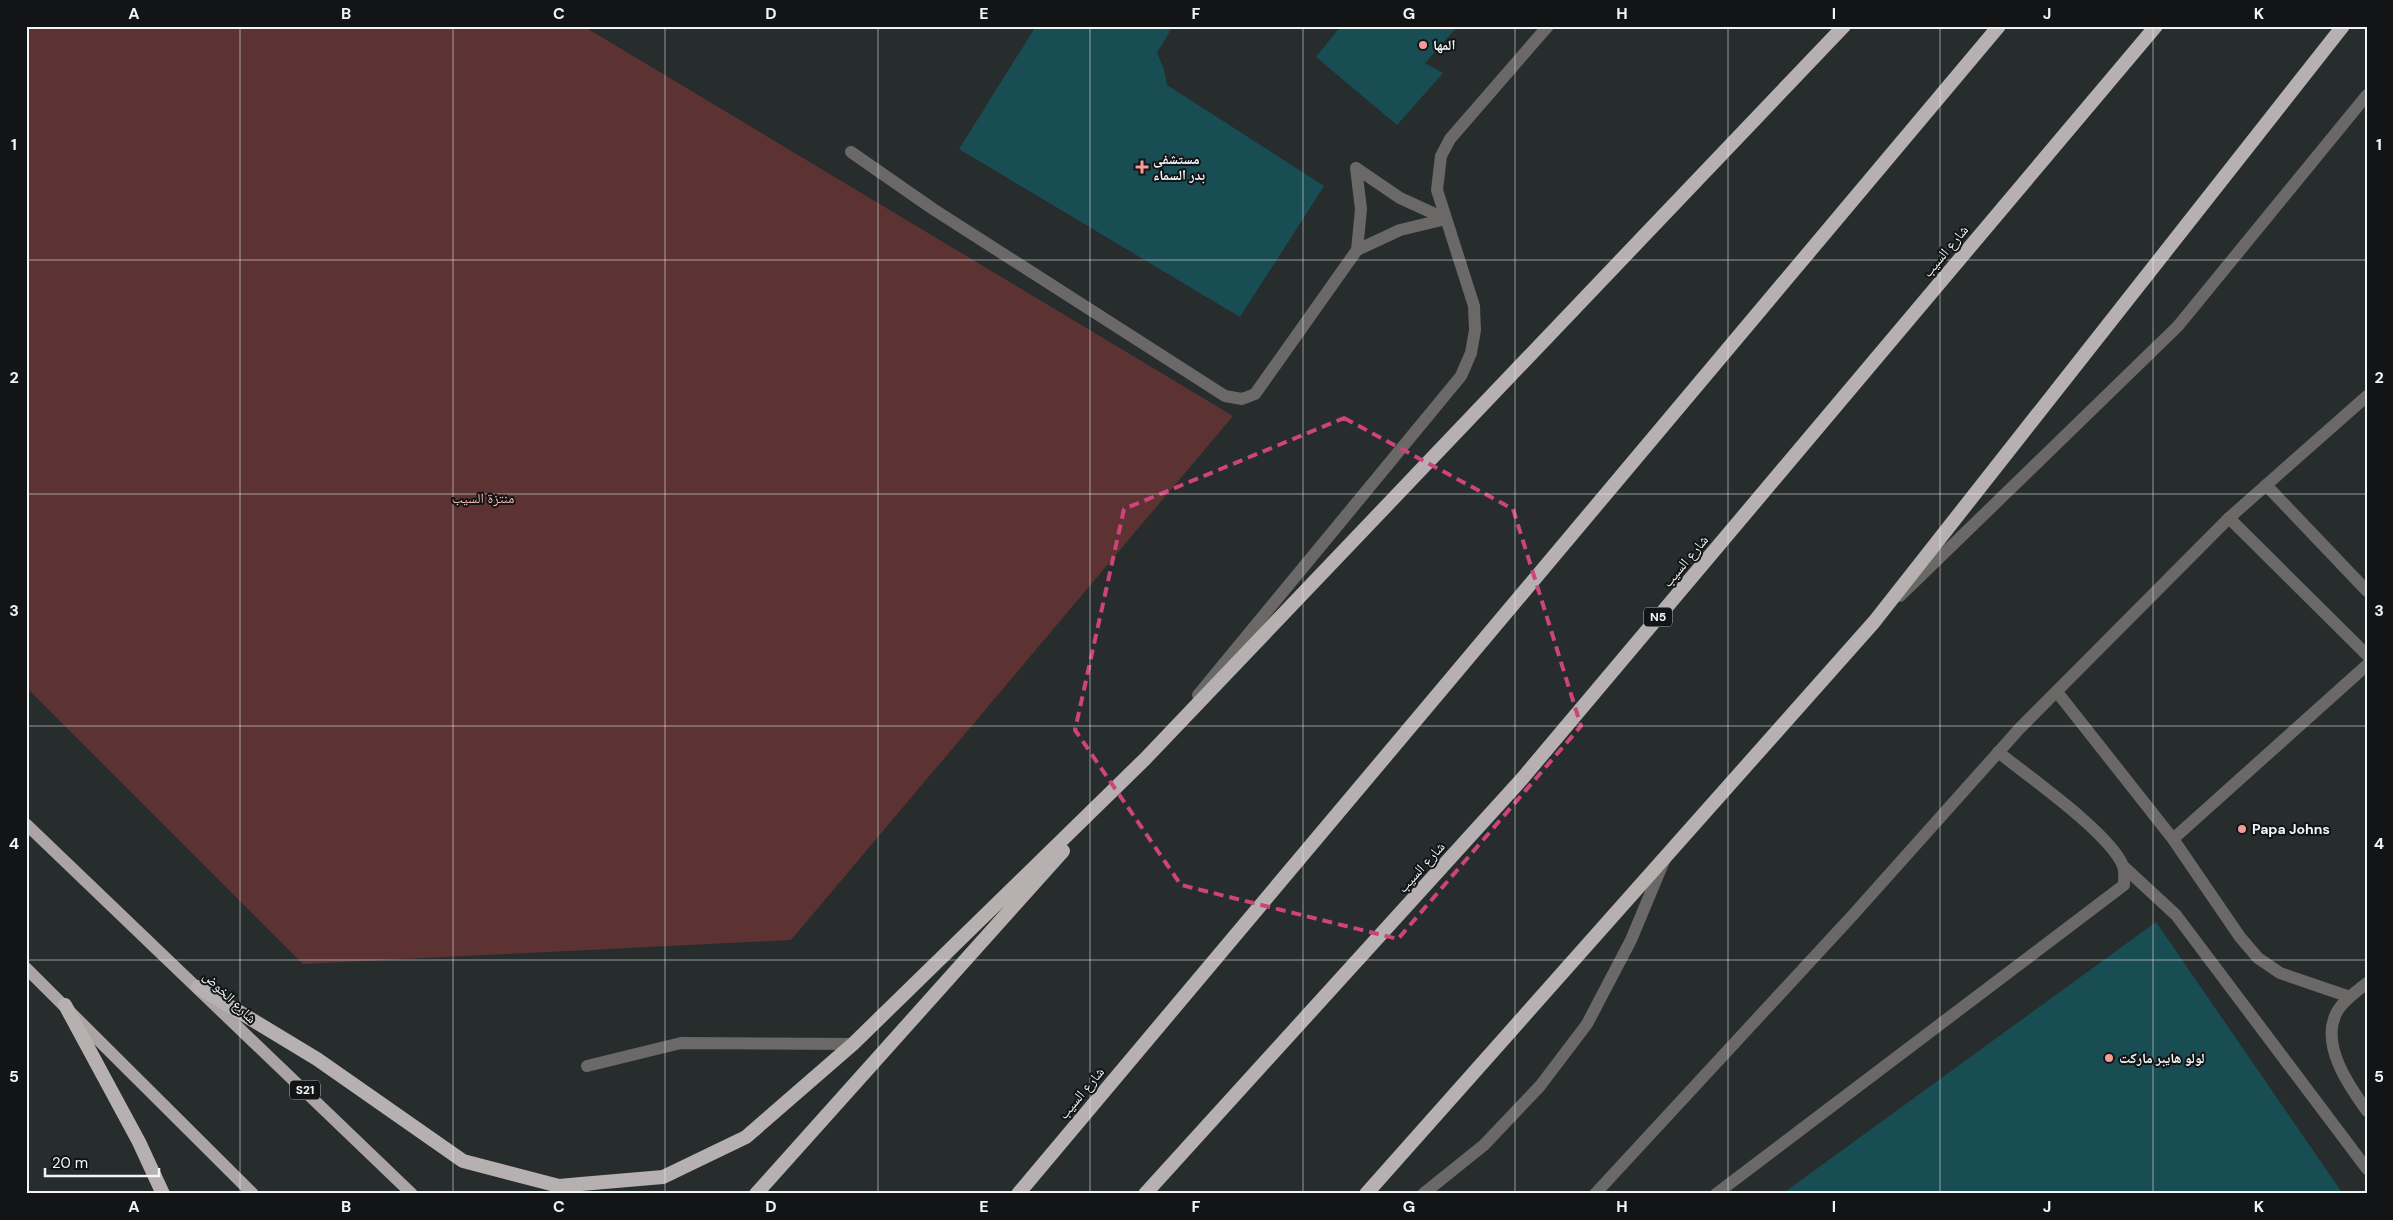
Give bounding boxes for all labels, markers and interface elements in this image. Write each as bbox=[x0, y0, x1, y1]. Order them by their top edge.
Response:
text: A bbox=[128, 3, 140, 24]
text: B bbox=[341, 3, 351, 24]
text: C bbox=[553, 3, 565, 24]
text: D bbox=[765, 3, 777, 24]
text: E bbox=[979, 3, 989, 24]
text: F bbox=[1192, 3, 1201, 24]
text: G bbox=[1403, 3, 1415, 24]
text: H bbox=[1616, 3, 1628, 24]
text: I bbox=[1832, 3, 1836, 24]
text: J bbox=[2043, 3, 2051, 24]
text: K bbox=[2254, 3, 2265, 24]
place label: المها bbox=[1433, 36, 1455, 54]
marker: المها bbox=[1417, 39, 1429, 51]
text: 1 bbox=[11, 134, 17, 155]
text: 1 bbox=[2376, 134, 2382, 155]
place label: مستشفى بدر السماء bbox=[1153, 150, 1205, 184]
marker: مستشفى بدر السماء bbox=[1135, 160, 1149, 174]
street label: شارع السيب bbox=[1918, 221, 1973, 281]
text: 2 bbox=[9, 367, 19, 388]
text: 2 bbox=[2374, 367, 2384, 388]
park label: منتزة السيب bbox=[452, 489, 514, 507]
street label: شارع السيب bbox=[1658, 531, 1713, 591]
text: 3 bbox=[9, 600, 19, 621]
text: 3 bbox=[2374, 600, 2384, 621]
road number: N5 bbox=[1644, 608, 1672, 626]
place label: Papa Johns bbox=[2252, 820, 2330, 838]
marker: Papa Johns bbox=[2236, 823, 2248, 835]
text: 4 bbox=[9, 833, 19, 854]
text: 4 bbox=[2374, 833, 2384, 854]
street label: شارع السيب bbox=[1393, 838, 1449, 897]
street label: شارع الخوض bbox=[199, 967, 261, 1028]
place label: لولو هايبر ماركت bbox=[2119, 1049, 2205, 1067]
marker: لولو هايبر ماركت bbox=[2103, 1052, 2115, 1064]
street label: شارع السيب bbox=[1054, 1063, 1109, 1123]
text: 5 bbox=[9, 1066, 19, 1087]
text: 5 bbox=[2374, 1066, 2384, 1087]
road number: S21 bbox=[290, 1080, 320, 1100]
scale bar bbox=[45, 1145, 159, 1177]
text: 20 m bbox=[52, 1153, 88, 1173]
text: A bbox=[128, 1196, 140, 1217]
text: B bbox=[341, 1196, 351, 1217]
text: C bbox=[553, 1196, 565, 1217]
text: D bbox=[765, 1196, 777, 1217]
text: E bbox=[979, 1196, 989, 1217]
text: F bbox=[1192, 1196, 1201, 1217]
text: G bbox=[1403, 1196, 1415, 1217]
text: H bbox=[1616, 1196, 1628, 1217]
text: I bbox=[1832, 1196, 1836, 1217]
text: J bbox=[2043, 1196, 2051, 1217]
text: K bbox=[2254, 1196, 2265, 1217]

